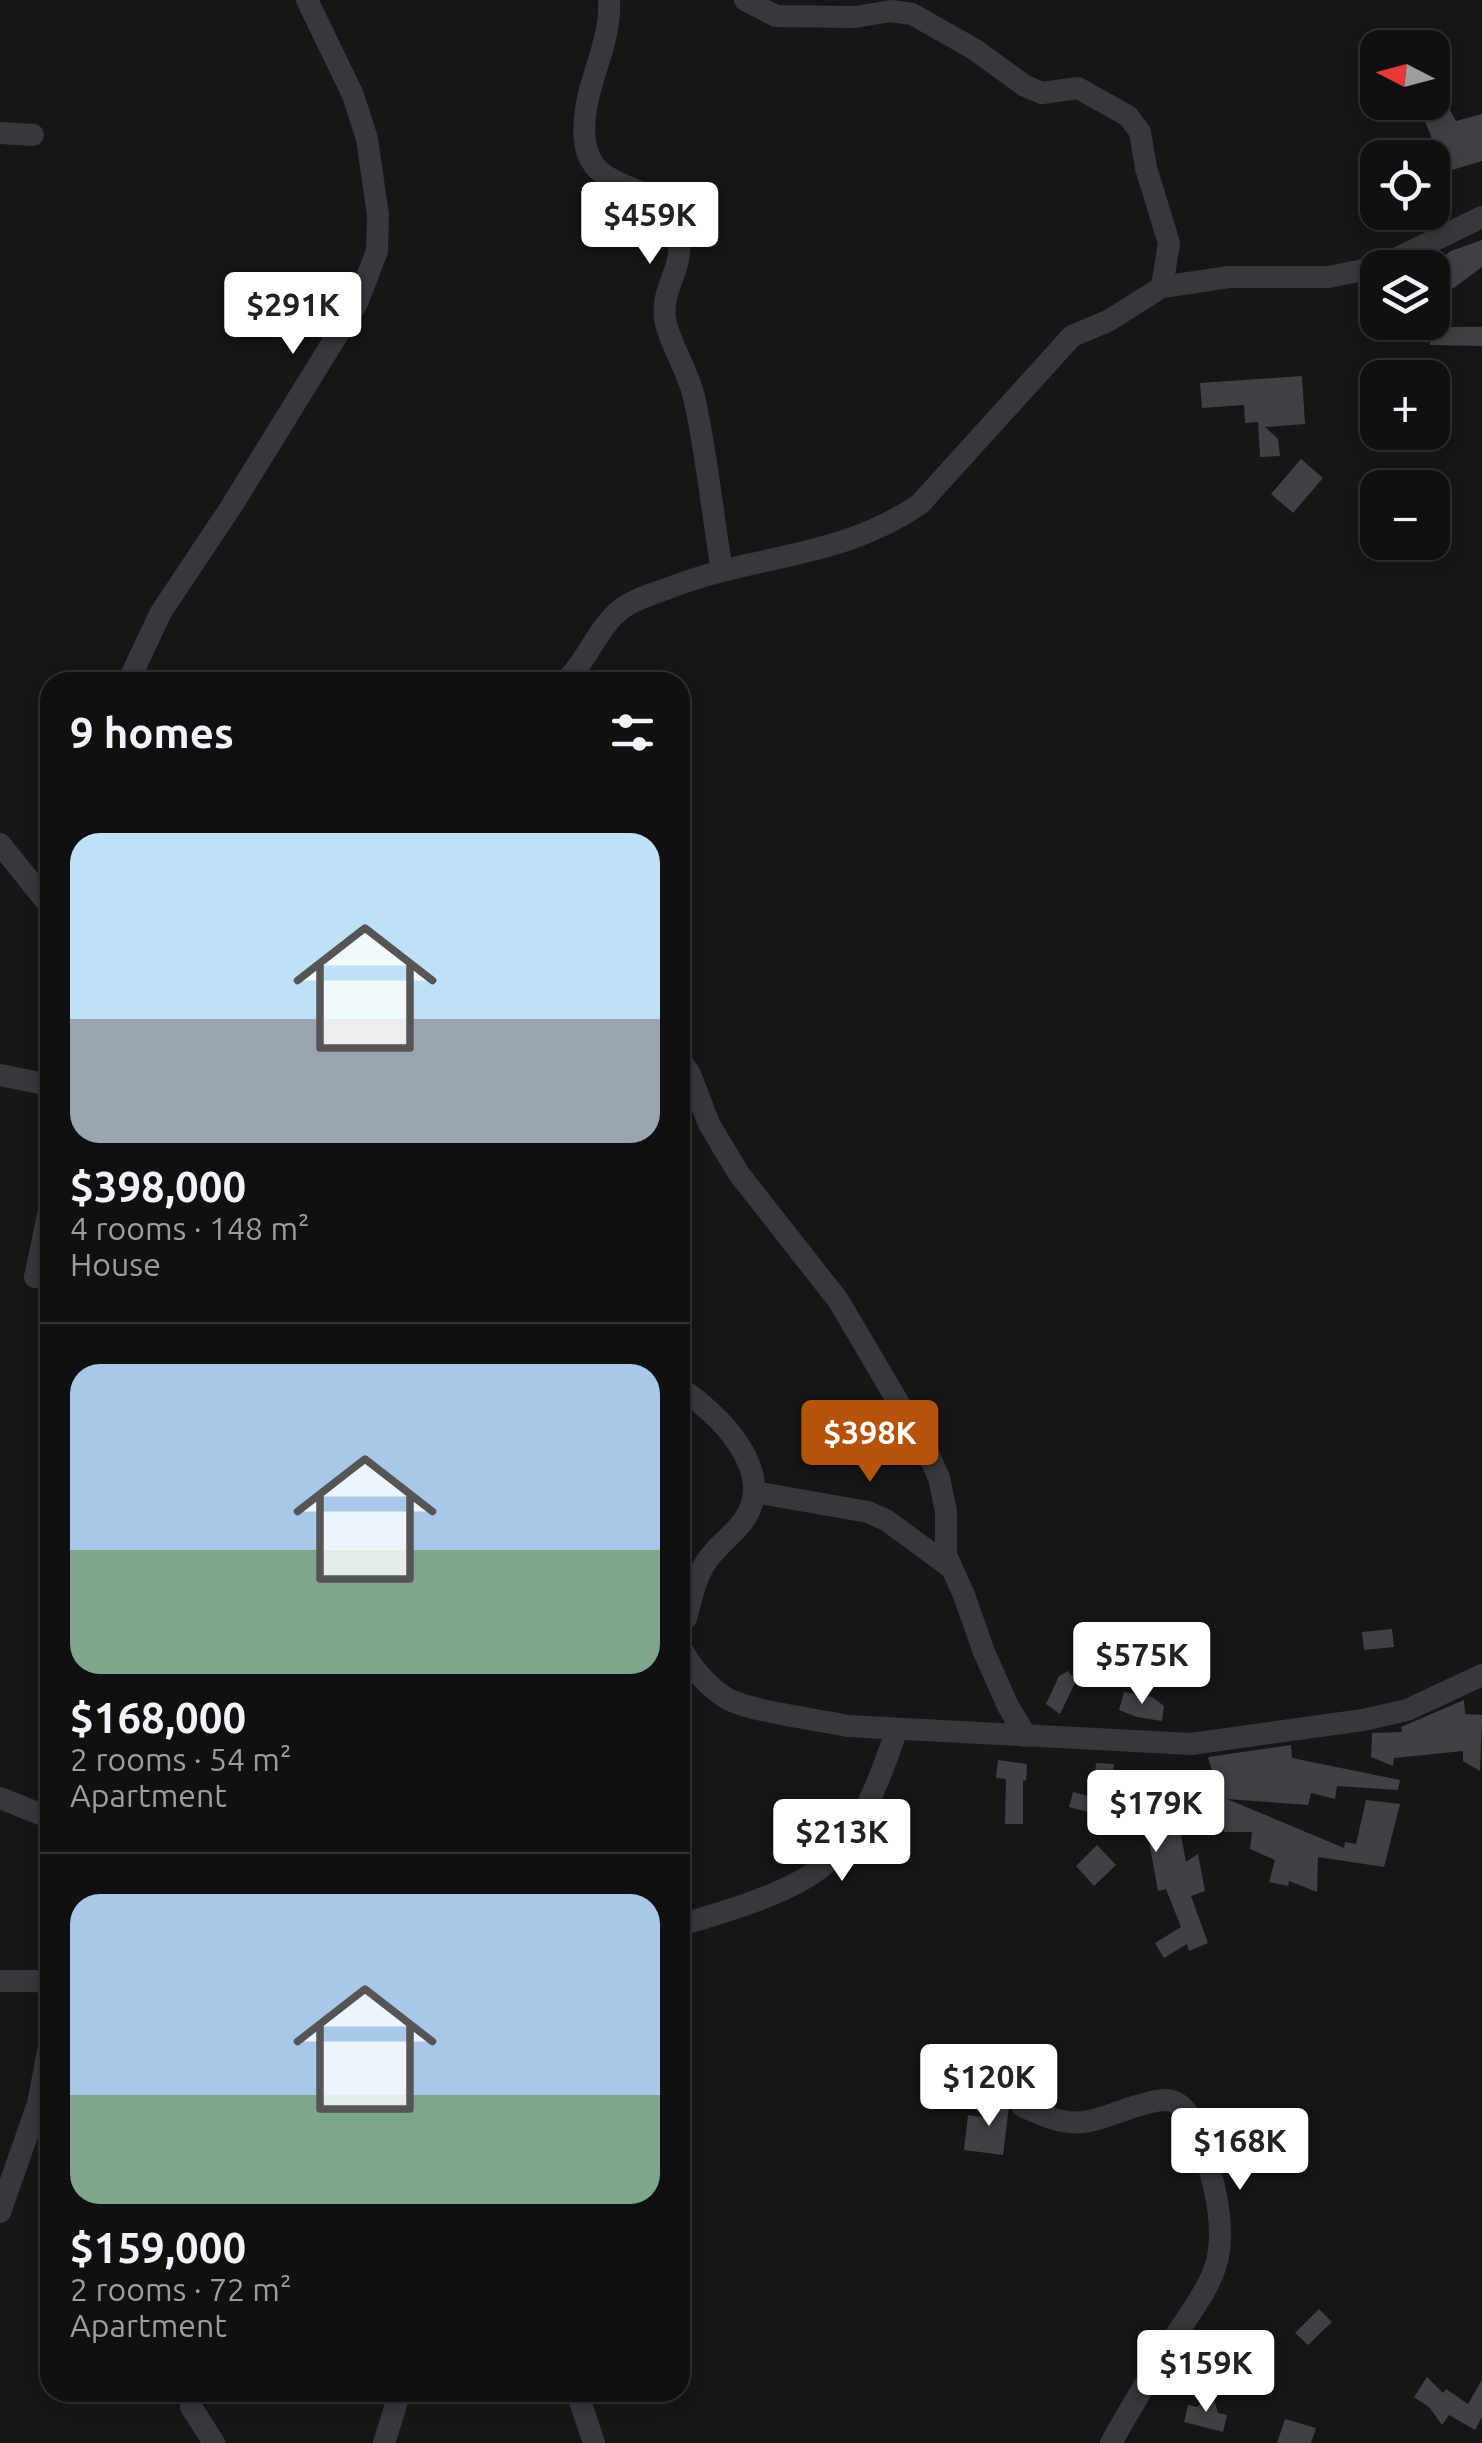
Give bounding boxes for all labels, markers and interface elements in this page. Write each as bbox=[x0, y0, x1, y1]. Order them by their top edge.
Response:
north arrow bbox=[1360, 30, 1450, 120]
map controls bbox=[1360, 30, 1450, 560]
button: locate bbox=[1360, 140, 1450, 230]
pin: $459K bbox=[580, 182, 720, 267]
text: $459K bbox=[603, 196, 697, 232]
button: layers bbox=[1360, 250, 1450, 340]
pin: $291K bbox=[223, 272, 363, 357]
text: $291K bbox=[246, 286, 340, 322]
button: + bbox=[1360, 360, 1450, 450]
button: − bbox=[1360, 470, 1450, 560]
icon: filters bbox=[605, 705, 660, 760]
text: 9 homes bbox=[70, 709, 234, 756]
icon: home bbox=[275, 898, 455, 1078]
text: $398,000 bbox=[70, 1163, 246, 1210]
text: 4 rooms · 148 m² bbox=[70, 1210, 310, 1246]
text: House bbox=[70, 1246, 161, 1282]
pin: $398K bbox=[800, 1400, 940, 1485]
text: $398K bbox=[823, 1414, 917, 1450]
icon: home bbox=[275, 1429, 455, 1609]
pin: $575K bbox=[1072, 1622, 1212, 1707]
text: $575K bbox=[1095, 1636, 1189, 1672]
text: $168,000 bbox=[70, 1694, 246, 1741]
text: 2 rooms · 54 m² bbox=[70, 1741, 291, 1777]
pin: $179K bbox=[1086, 1770, 1226, 1855]
text: Apartment bbox=[70, 1777, 227, 1813]
text: $179K bbox=[1109, 1784, 1203, 1820]
pin: $213K bbox=[772, 1799, 912, 1884]
text: $213K bbox=[795, 1813, 889, 1849]
icon: home bbox=[275, 1959, 455, 2139]
pin: $120K bbox=[919, 2044, 1059, 2129]
text: $120K bbox=[942, 2058, 1036, 2094]
pin: $168K bbox=[1170, 2108, 1310, 2193]
text: $168K bbox=[1193, 2122, 1287, 2158]
text: $159,000 bbox=[70, 2224, 246, 2271]
text: 2 rooms · 72 m² bbox=[70, 2271, 291, 2307]
text: Apartment bbox=[70, 2307, 227, 2343]
pin: $159K bbox=[1136, 2330, 1276, 2415]
text: $159K bbox=[1159, 2344, 1253, 2380]

